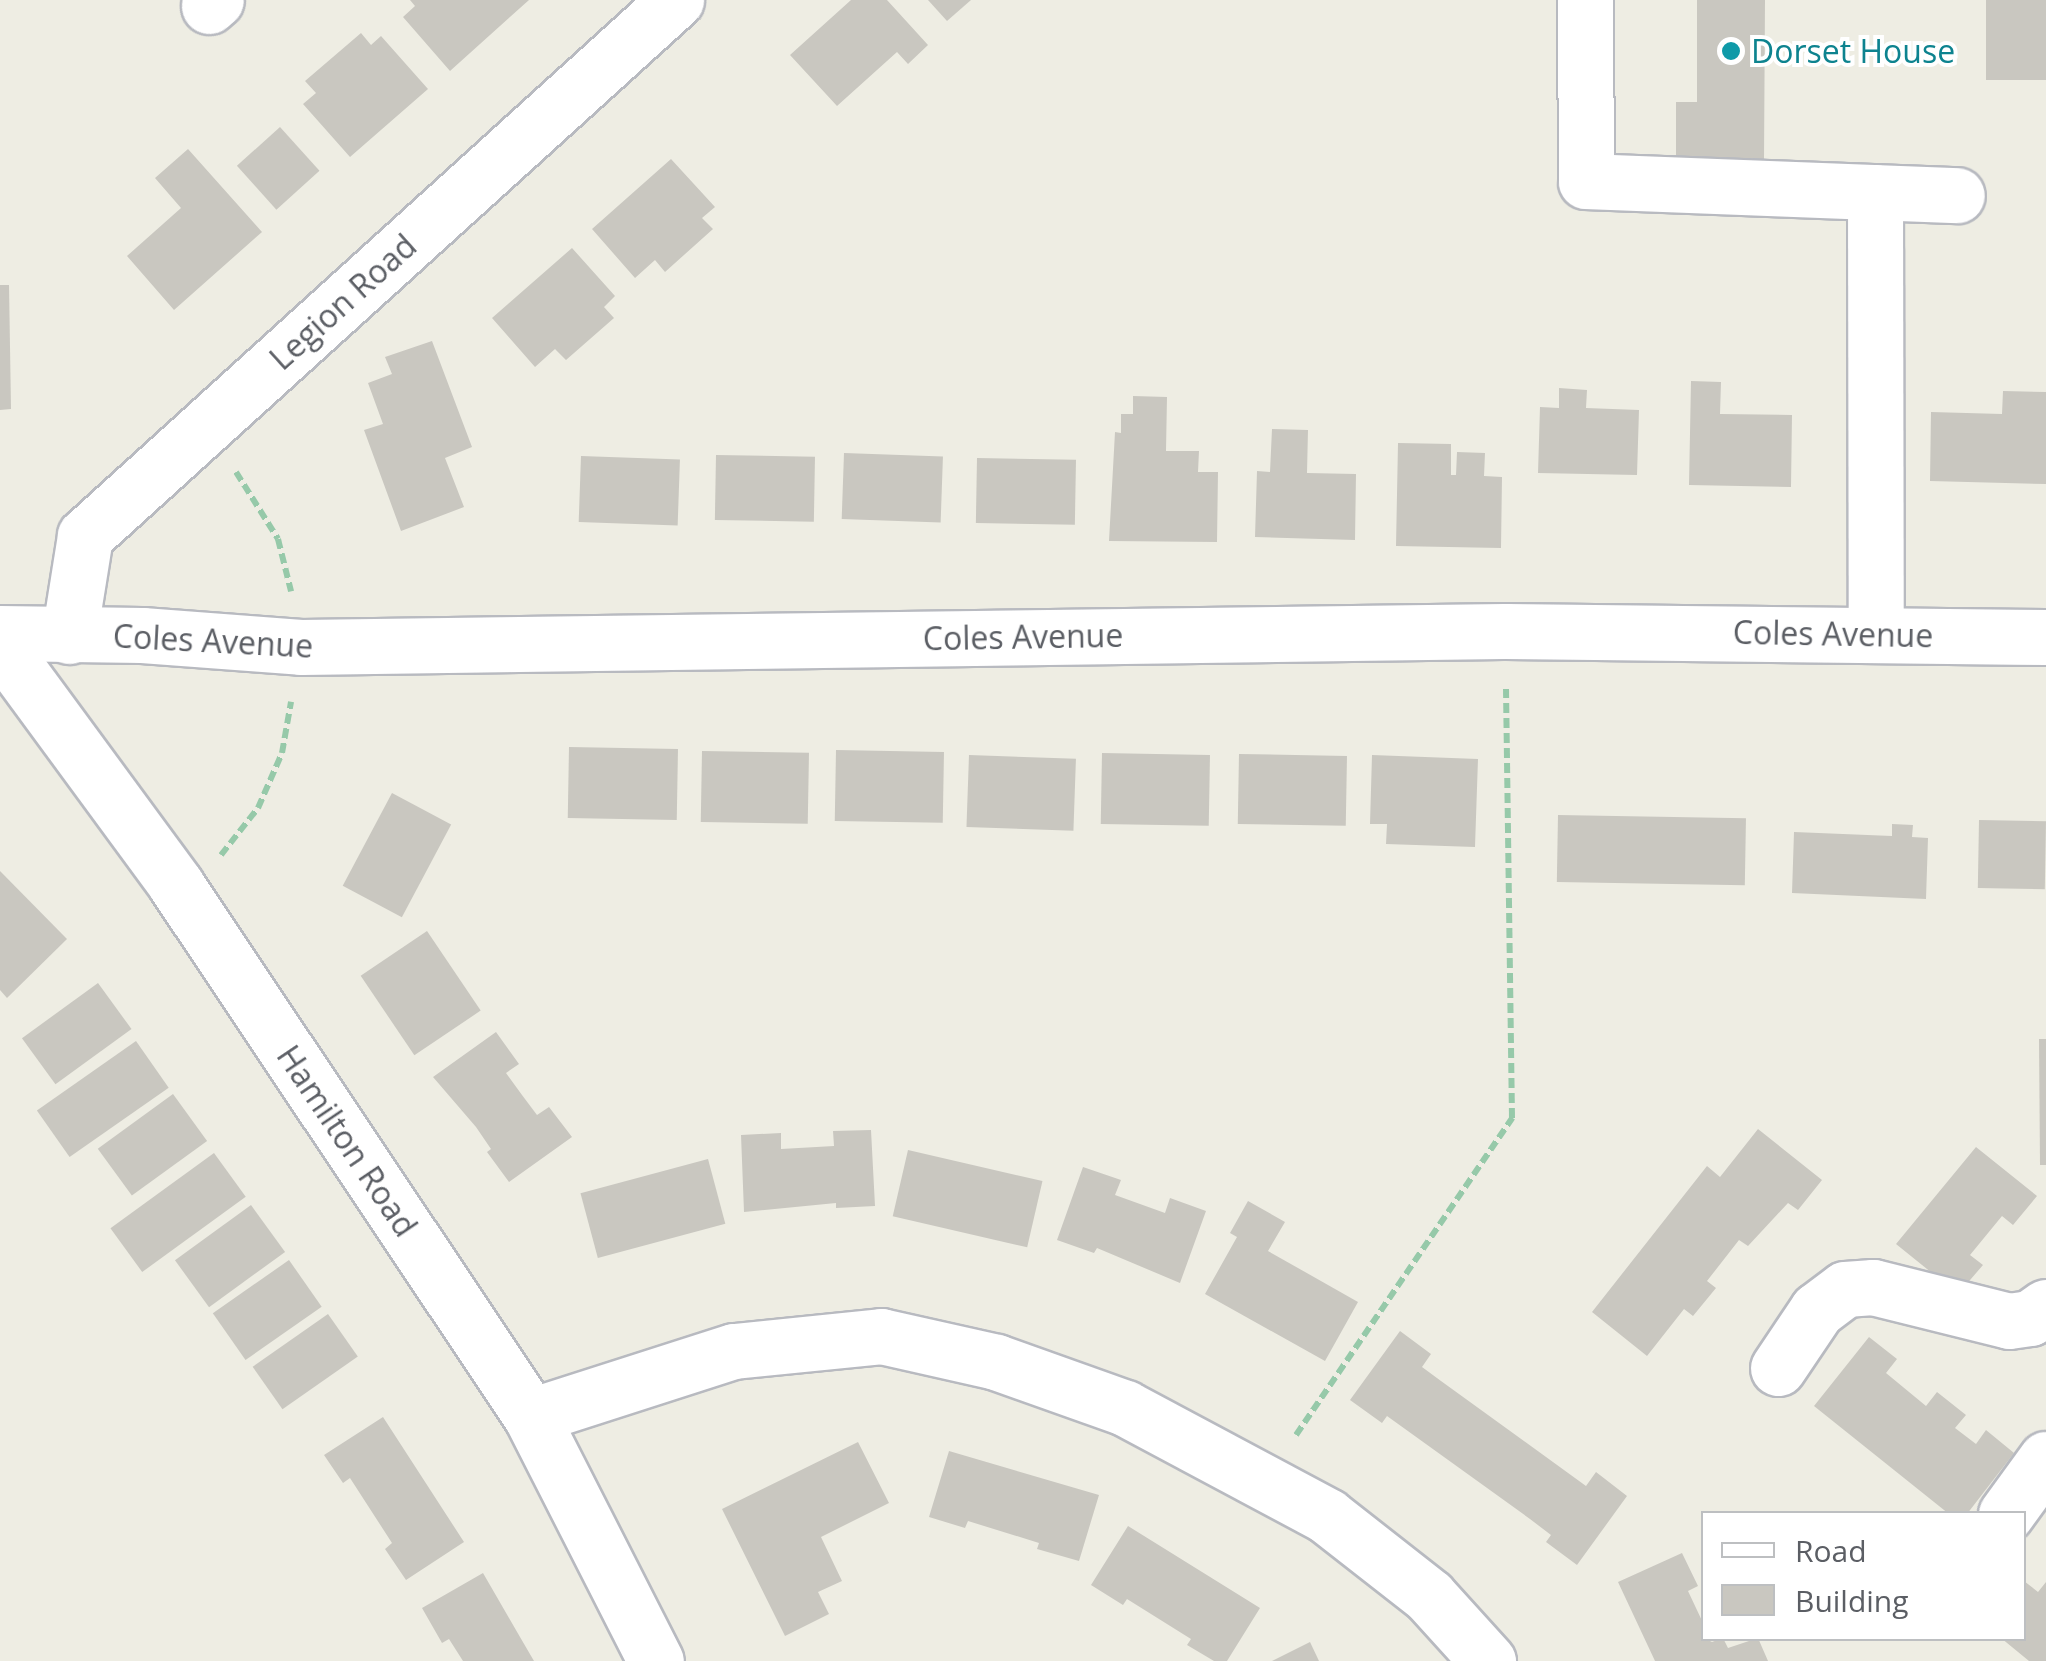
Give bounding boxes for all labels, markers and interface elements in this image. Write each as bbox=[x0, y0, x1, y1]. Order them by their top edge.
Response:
place label: Dorset House bbox=[1751, 32, 1955, 70]
marker: Dorset House bbox=[1720, 40, 1742, 62]
street label: Legion Road bbox=[262, 226, 424, 378]
street label: Coles Avenue bbox=[1732, 613, 1934, 655]
street label: Coles Avenue bbox=[922, 616, 1124, 658]
street label: Coles Avenue bbox=[112, 617, 314, 665]
street label: Hamilton Road bbox=[269, 1038, 425, 1244]
legend bbox=[1701, 1511, 2026, 1641]
text: Road bbox=[1795, 1530, 1867, 1571]
text: Building bbox=[1795, 1580, 1909, 1621]

